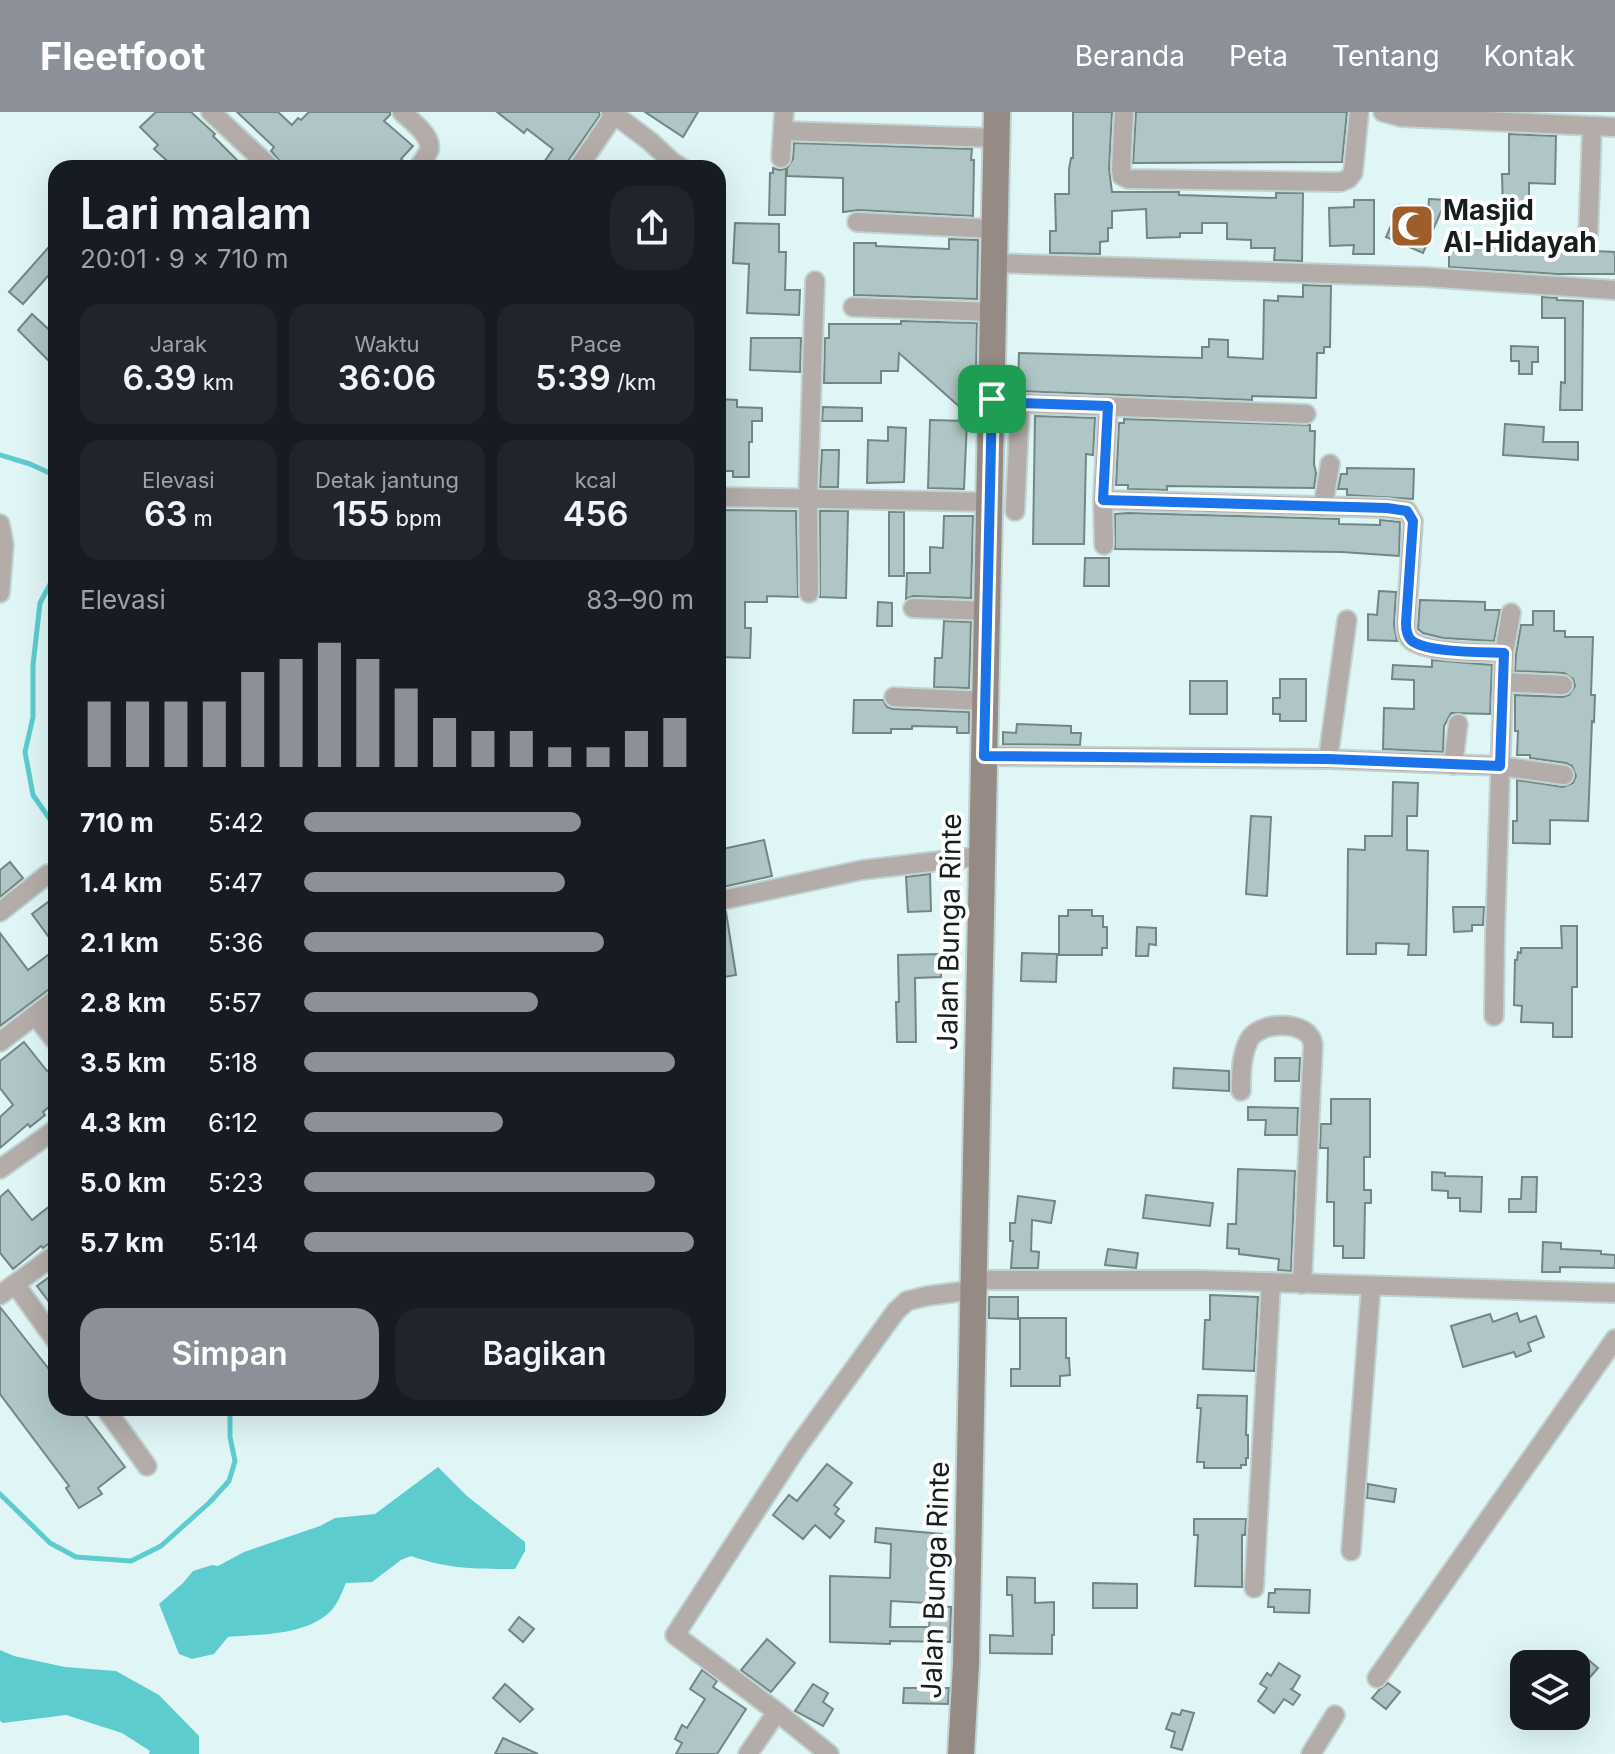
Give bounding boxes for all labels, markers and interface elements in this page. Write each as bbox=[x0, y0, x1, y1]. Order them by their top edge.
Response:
text: Fleetfoot bbox=[40, 33, 205, 79]
text: Beranda bbox=[1075, 39, 1185, 73]
text: Peta bbox=[1229, 39, 1288, 73]
text: Tentang bbox=[1332, 39, 1440, 73]
text: Kontak bbox=[1484, 39, 1575, 73]
text: Lari malam bbox=[80, 186, 312, 240]
button: share bbox=[610, 186, 694, 270]
place label: Masjid Al-Hidayah bbox=[1443, 193, 1597, 259]
mosque icon: Masjid Al-Hidayah bbox=[1388, 202, 1436, 250]
text: 20:01 · 9 × 710 m bbox=[80, 243, 289, 274]
text: Jarak bbox=[150, 331, 207, 357]
text: Waktu bbox=[354, 331, 420, 357]
text: Pace bbox=[570, 331, 622, 357]
text: 6.39 bbox=[123, 357, 197, 398]
text: 36:06 bbox=[338, 357, 436, 398]
text: 5:39 bbox=[535, 357, 611, 398]
pin bbox=[958, 365, 1026, 433]
text: km bbox=[197, 369, 234, 395]
text: /km bbox=[611, 369, 656, 395]
icon: arrive bbox=[970, 377, 1014, 421]
text: Elevasi bbox=[142, 467, 215, 493]
text: Detak jantung bbox=[315, 467, 459, 493]
text: kcal bbox=[575, 467, 617, 493]
text: 63 bbox=[144, 493, 187, 534]
text: 155 bbox=[332, 493, 389, 534]
text: 456 bbox=[563, 493, 629, 534]
text: m bbox=[187, 505, 213, 531]
text: bpm bbox=[389, 505, 442, 531]
text: Elevasi bbox=[80, 584, 166, 615]
text: 83–90 m bbox=[586, 584, 694, 615]
text: 710 m bbox=[80, 807, 154, 838]
text: 5:42 bbox=[208, 807, 264, 838]
street label: Jalan Bunga Rinte bbox=[930, 813, 968, 1051]
text: 1.4 km bbox=[80, 867, 162, 898]
text: 5:47 bbox=[208, 867, 263, 898]
text: 2.1 km bbox=[80, 927, 159, 958]
text: 5:36 bbox=[208, 927, 263, 958]
text: 2.8 km bbox=[80, 987, 166, 1018]
text: 5:57 bbox=[208, 987, 262, 1018]
text: 3.5 km bbox=[80, 1047, 166, 1078]
text: 5:18 bbox=[208, 1047, 258, 1078]
text: 4.3 km bbox=[80, 1107, 167, 1138]
text: 6:12 bbox=[208, 1107, 258, 1138]
text: 5.0 km bbox=[80, 1167, 166, 1198]
text: 5:23 bbox=[208, 1167, 263, 1198]
text: 5.7 km bbox=[80, 1227, 164, 1258]
text: 5:14 bbox=[208, 1227, 259, 1258]
button: Simpan bbox=[80, 1308, 379, 1400]
button: Bagikan bbox=[395, 1308, 694, 1400]
street label: Jalan Bunga Rinte bbox=[914, 1461, 956, 1699]
map controls bbox=[1510, 1650, 1590, 1730]
button: layers bbox=[1510, 1650, 1590, 1730]

